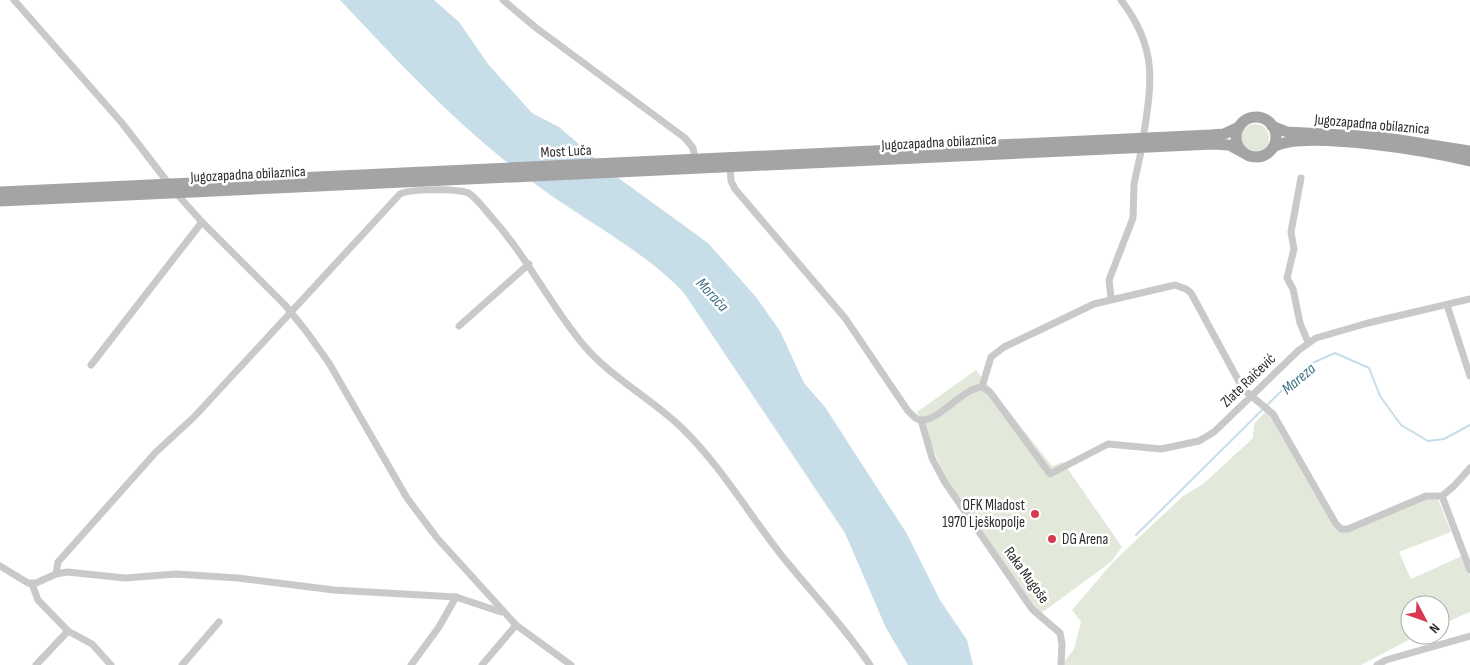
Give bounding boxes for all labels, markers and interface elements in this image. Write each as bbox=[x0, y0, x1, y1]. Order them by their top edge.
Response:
street label: Jugozapadna obilaznica bbox=[1313, 110, 1430, 139]
street label: Jugozapadna obilaznica bbox=[880, 130, 997, 155]
street label: Most Luča bbox=[540, 141, 592, 162]
street label: Jugozapadna obilaznica bbox=[189, 162, 306, 187]
water label: Morača bbox=[692, 274, 733, 316]
street label: Zlate Raičević bbox=[1217, 349, 1280, 411]
water label: Mareza bbox=[1278, 359, 1320, 399]
place label: OFK Mladost 1970 Lješkopolje bbox=[942, 496, 1025, 532]
marker: OFK Mladost 1970 Lješkopolje bbox=[1029, 508, 1041, 520]
place label: DG Arena bbox=[1062, 530, 1109, 549]
marker: DG Arena bbox=[1046, 533, 1058, 545]
street label: Raka Mugoše bbox=[1000, 543, 1053, 607]
north arrow bbox=[1400, 595, 1450, 645]
text: N bbox=[1426, 620, 1443, 637]

